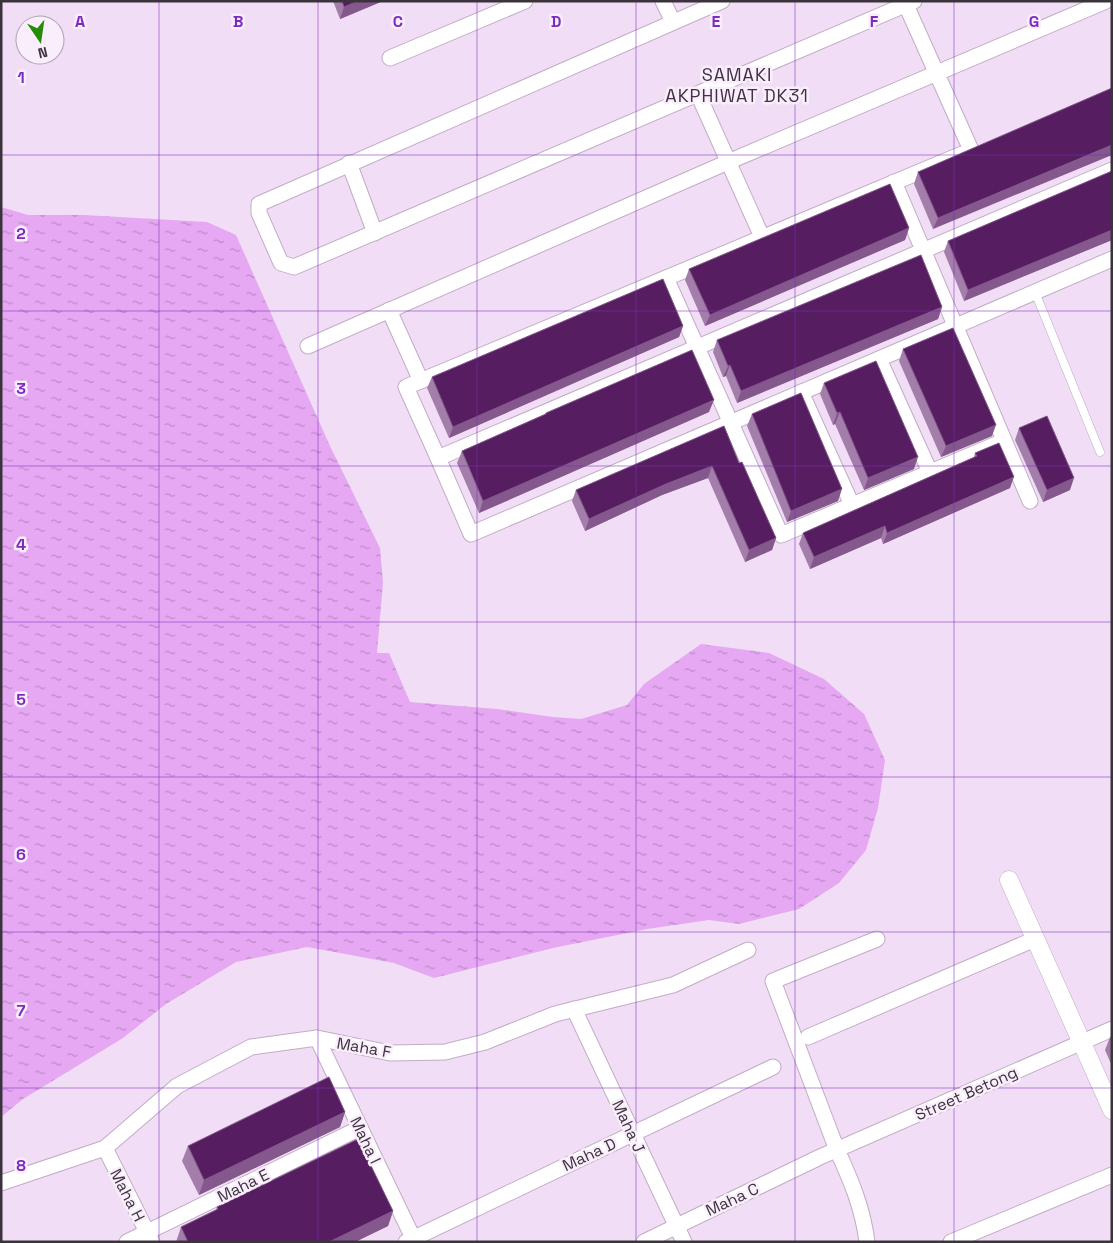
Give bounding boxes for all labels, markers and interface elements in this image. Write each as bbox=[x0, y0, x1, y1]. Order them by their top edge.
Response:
text: A bbox=[75, 11, 85, 32]
text: B bbox=[233, 11, 243, 32]
text: C bbox=[393, 11, 403, 32]
text: D bbox=[551, 11, 561, 32]
text: E bbox=[712, 11, 721, 32]
text: F bbox=[870, 11, 879, 32]
text: G bbox=[1029, 11, 1039, 32]
north arrow bbox=[15, 15, 65, 65]
text: N bbox=[36, 43, 50, 62]
district label: SAMAKI AKPHIWAT DK31 bbox=[665, 63, 809, 107]
text: 1 bbox=[17, 67, 25, 88]
text: 2 bbox=[16, 223, 26, 244]
text: 3 bbox=[16, 378, 26, 399]
text: 4 bbox=[16, 534, 26, 555]
text: 5 bbox=[16, 689, 26, 710]
text: 6 bbox=[16, 844, 26, 865]
text: 7 bbox=[17, 1000, 26, 1021]
street label: Maha F bbox=[335, 1032, 393, 1063]
street label: Street Betong bbox=[912, 1062, 1021, 1125]
street label: Maha J bbox=[607, 1097, 650, 1156]
street label: Maha I bbox=[345, 1113, 386, 1167]
street label: Maha D bbox=[559, 1133, 619, 1176]
text: 8 bbox=[16, 1155, 26, 1176]
street label: Maha E bbox=[214, 1164, 273, 1207]
street label: Maha H bbox=[105, 1165, 150, 1225]
street label: Maha C bbox=[702, 1178, 762, 1221]

